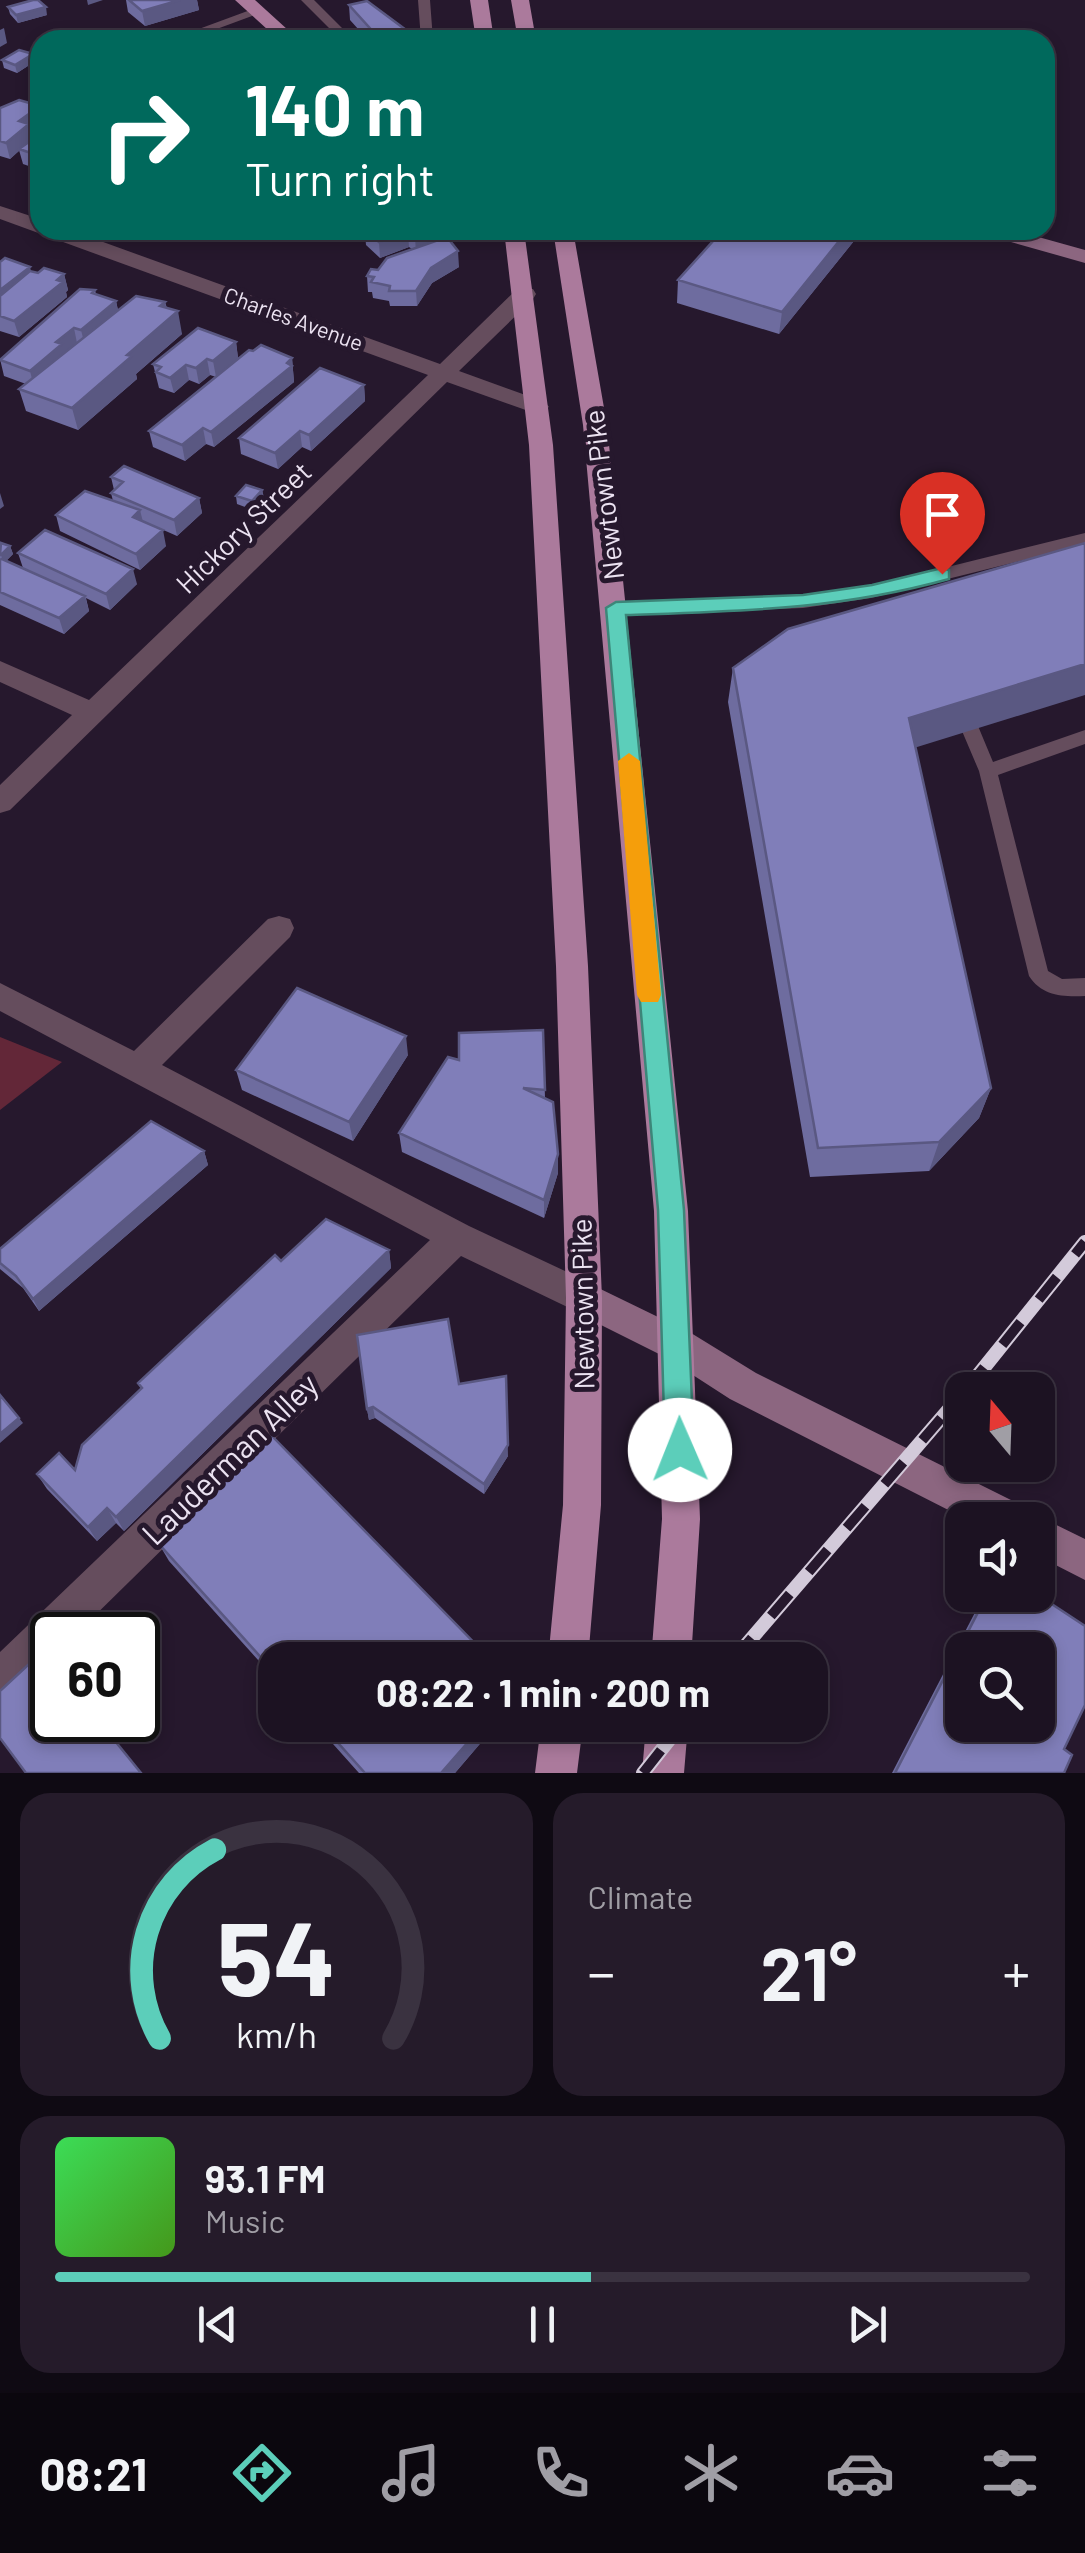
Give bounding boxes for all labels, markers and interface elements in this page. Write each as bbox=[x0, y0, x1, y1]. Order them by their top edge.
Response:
text: 140 m bbox=[245, 66, 424, 150]
icon: right bbox=[80, 70, 210, 200]
text: Turn right bbox=[245, 151, 435, 205]
street label: Charles Avenue bbox=[221, 281, 367, 355]
street label: Newtown Pike bbox=[576, 408, 630, 582]
street label: Hickory Street bbox=[168, 454, 318, 600]
pin bbox=[900, 472, 985, 575]
icon: arrive bbox=[915, 487, 970, 542]
street label: Newtown Pike bbox=[564, 1218, 600, 1390]
street label: Lauderman Alley bbox=[133, 1364, 325, 1552]
north arrow bbox=[945, 1372, 1055, 1482]
map controls bbox=[945, 1372, 1055, 1742]
position arrow bbox=[628, 1398, 732, 1502]
button: sound bbox=[945, 1502, 1055, 1612]
speed limit sign: 60 bbox=[30, 1612, 160, 1742]
button: search bbox=[945, 1632, 1055, 1742]
text: 08:22 · 1 min · 200 m bbox=[376, 1669, 710, 1715]
text: Climate bbox=[588, 1877, 693, 1915]
text: 54 bbox=[217, 1892, 336, 2017]
text: 21° bbox=[761, 1926, 857, 2016]
text: − bbox=[588, 1938, 615, 2004]
text: + bbox=[1002, 1938, 1030, 2004]
text: km/h bbox=[236, 2012, 317, 2055]
text: 93.1 FM bbox=[205, 2155, 325, 2201]
text: Music bbox=[205, 2201, 285, 2239]
icon: previous bbox=[190, 2297, 245, 2352]
icon: pause bbox=[515, 2297, 570, 2352]
icon: next bbox=[840, 2297, 895, 2352]
icon: directions bbox=[227, 2438, 297, 2508]
icon: music bbox=[376, 2438, 446, 2508]
icon: phone bbox=[526, 2438, 596, 2508]
icon: climate bbox=[676, 2438, 746, 2508]
icon: car bbox=[825, 2438, 895, 2508]
icon: filters bbox=[975, 2438, 1045, 2508]
text: 08:21 bbox=[40, 2446, 147, 2500]

